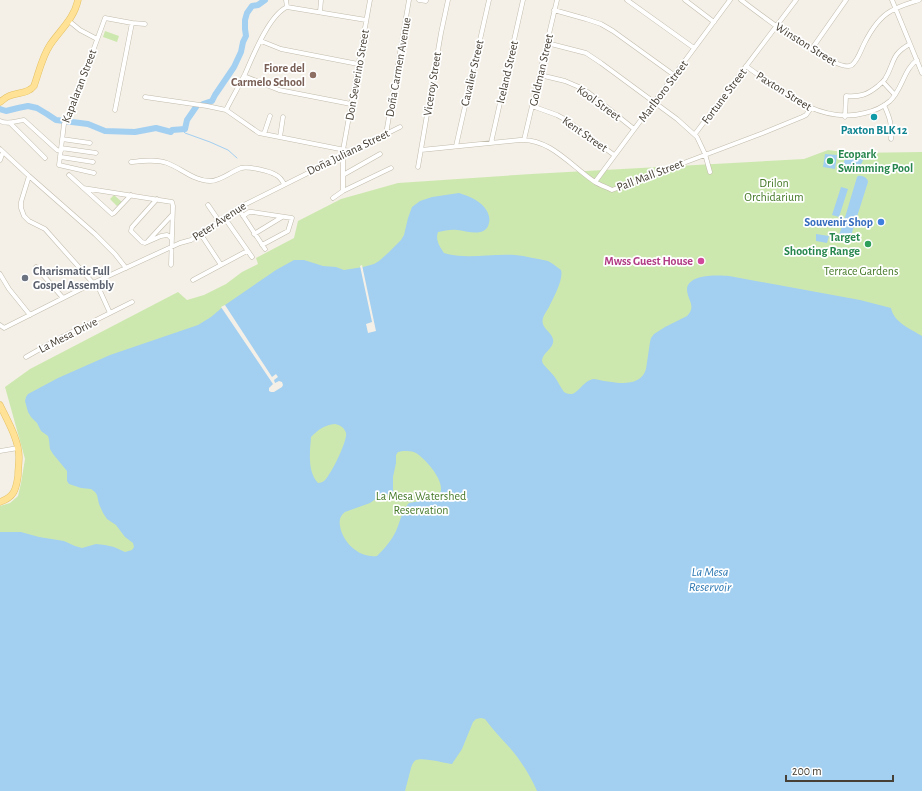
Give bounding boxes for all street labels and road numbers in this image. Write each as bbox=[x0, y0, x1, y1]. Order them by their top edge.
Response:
street label: Doña Carmen Avenue bbox=[383, 16, 413, 118]
street label: Winston Street bbox=[773, 20, 839, 68]
street label: Don Severino Street bbox=[343, 28, 371, 121]
street label: Goldman Street bbox=[527, 33, 555, 107]
street label: Cavalier Street bbox=[459, 39, 485, 107]
street label: Iceland Street bbox=[494, 39, 520, 105]
street label: Kapalaran Street bbox=[59, 47, 99, 124]
street label: Viceroy Street bbox=[421, 51, 444, 117]
street label: Marlboro Street bbox=[636, 58, 690, 124]
street label: Fortune Street bbox=[699, 66, 749, 126]
street label: Paxton Street bbox=[754, 69, 814, 113]
street label: Kool Street bbox=[575, 83, 623, 123]
street label: Kent Street bbox=[560, 114, 610, 154]
street label: Doña Juliana Street bbox=[305, 127, 391, 177]
street label: Pall Mall Street bbox=[615, 157, 685, 193]
street label: Peter Avenue bbox=[190, 199, 248, 243]
street label: La Mesa Drive bbox=[37, 315, 99, 355]

